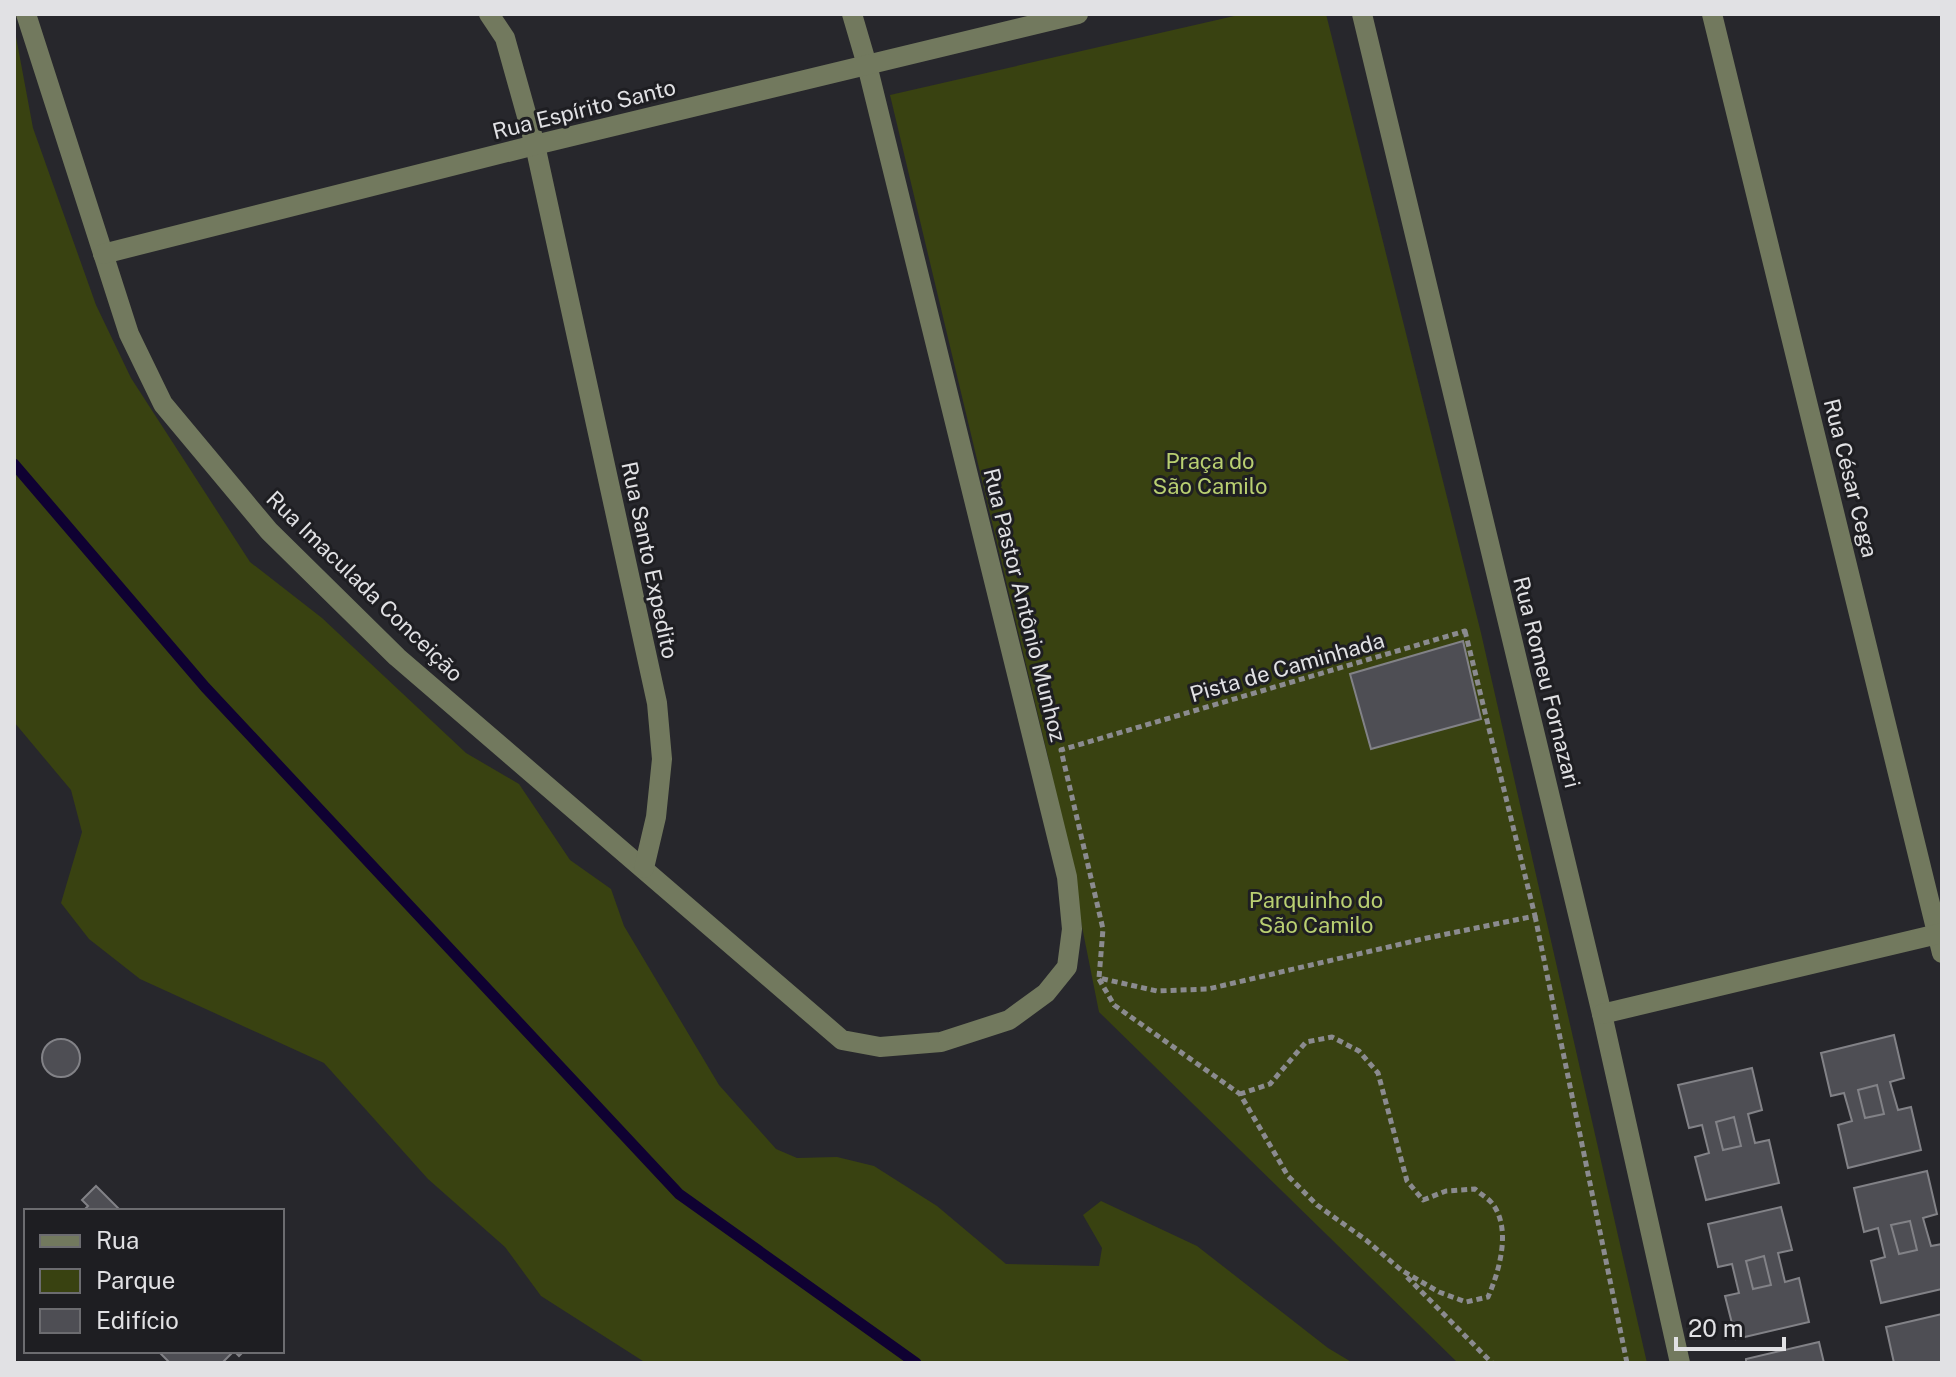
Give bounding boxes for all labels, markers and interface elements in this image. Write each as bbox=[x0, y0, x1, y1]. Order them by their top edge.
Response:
street label: Rua Espírito Santo bbox=[490, 74, 678, 144]
street label: Rua César Cega bbox=[1819, 396, 1883, 560]
park label: Praça do São Camilo bbox=[1153, 448, 1267, 499]
street label: Rua Santo Expedito bbox=[616, 459, 684, 661]
street label: Rua Pastor Antônio Munhoz bbox=[978, 465, 1072, 745]
street label: Rua Imaculada Conceição bbox=[261, 485, 469, 687]
street label: Rua Romeu Fornazari bbox=[1508, 574, 1586, 790]
street label: Pista de Caminhada bbox=[1187, 627, 1387, 707]
park label: Parquinho do São Camilo bbox=[1249, 887, 1383, 938]
legend bbox=[24, 1209, 284, 1353]
text: Rua bbox=[96, 1226, 139, 1254]
text: Parque bbox=[96, 1266, 175, 1294]
scale bar bbox=[1676, 1301, 1784, 1351]
text: Edifício bbox=[96, 1306, 179, 1334]
text: 20 m bbox=[1688, 1314, 1744, 1342]

